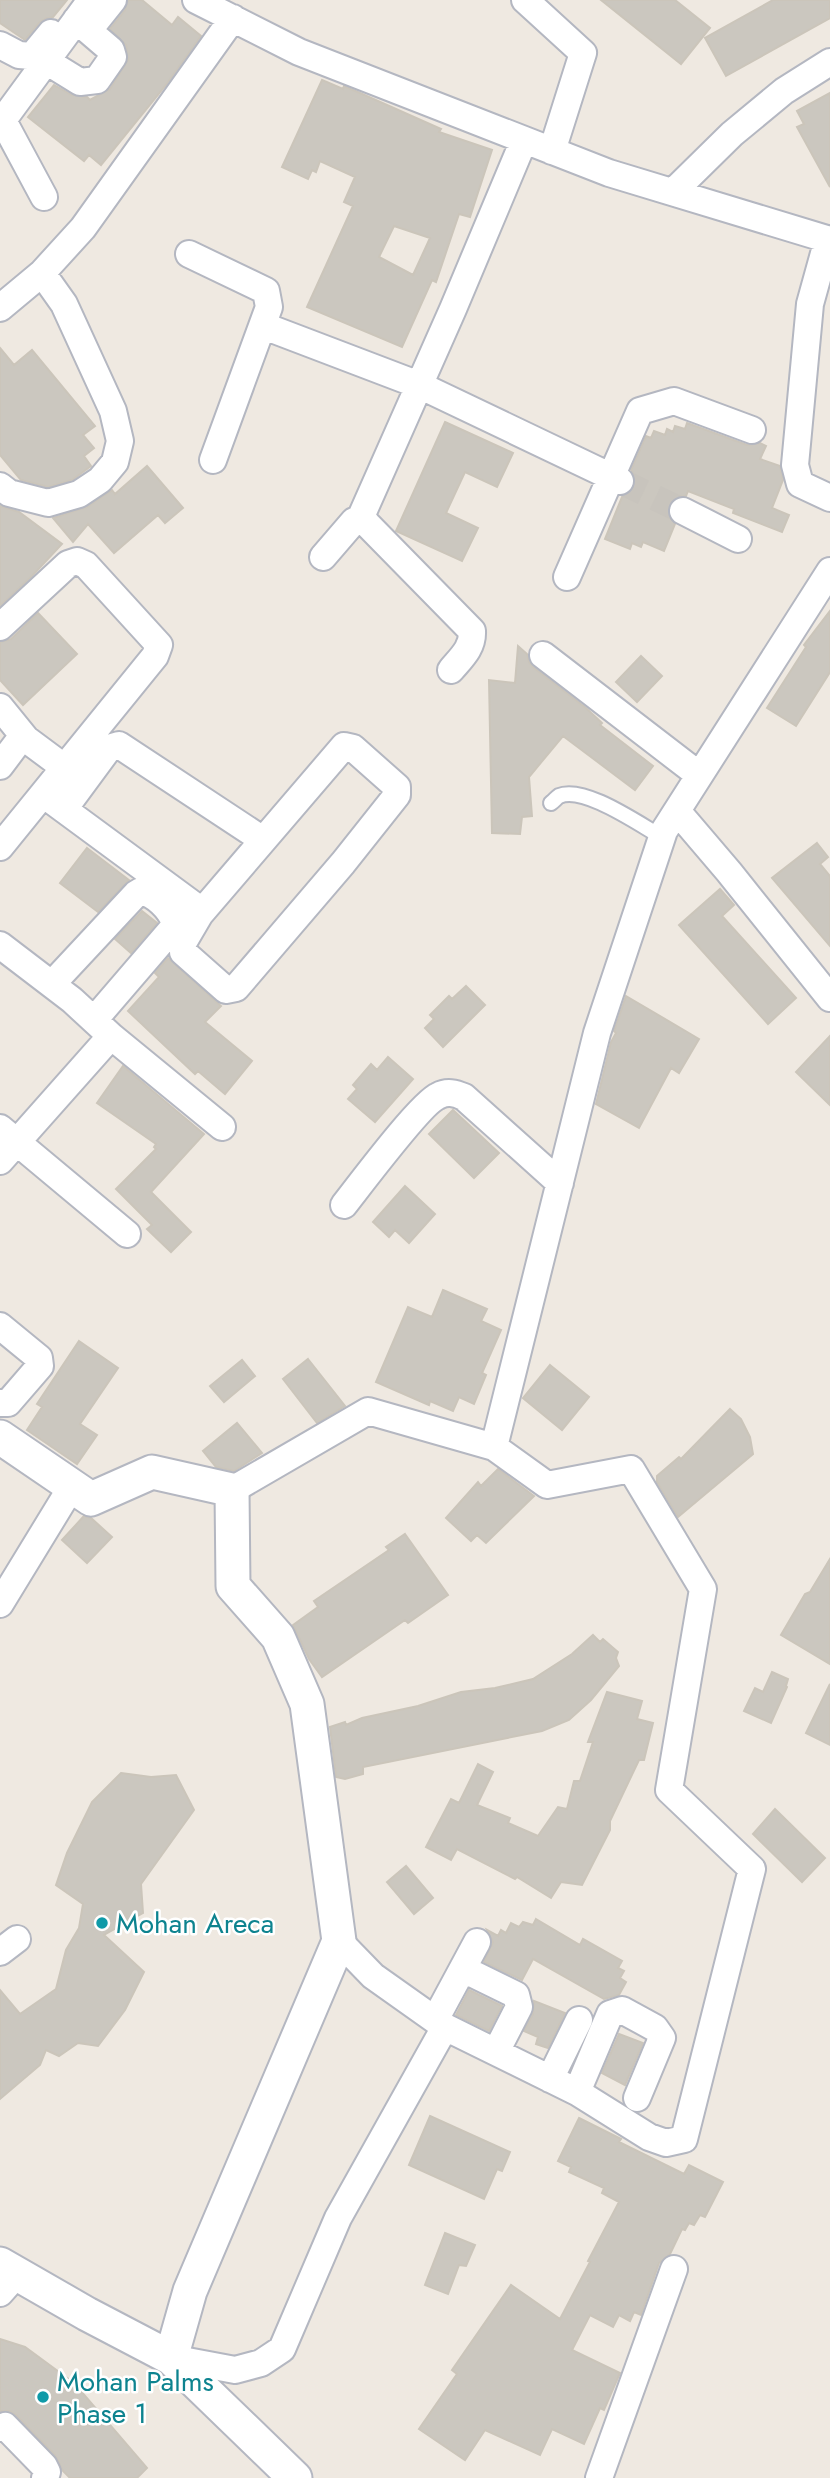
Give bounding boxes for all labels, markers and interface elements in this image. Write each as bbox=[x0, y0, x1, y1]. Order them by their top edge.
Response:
place label: Mohan Areca bbox=[116, 1903, 274, 1944]
marker: Mohan Areca bbox=[94, 1915, 110, 1931]
place label: Mohan Palms Phase 1 bbox=[57, 2361, 214, 2434]
marker: Mohan Palms Phase 1 bbox=[35, 2389, 51, 2405]

